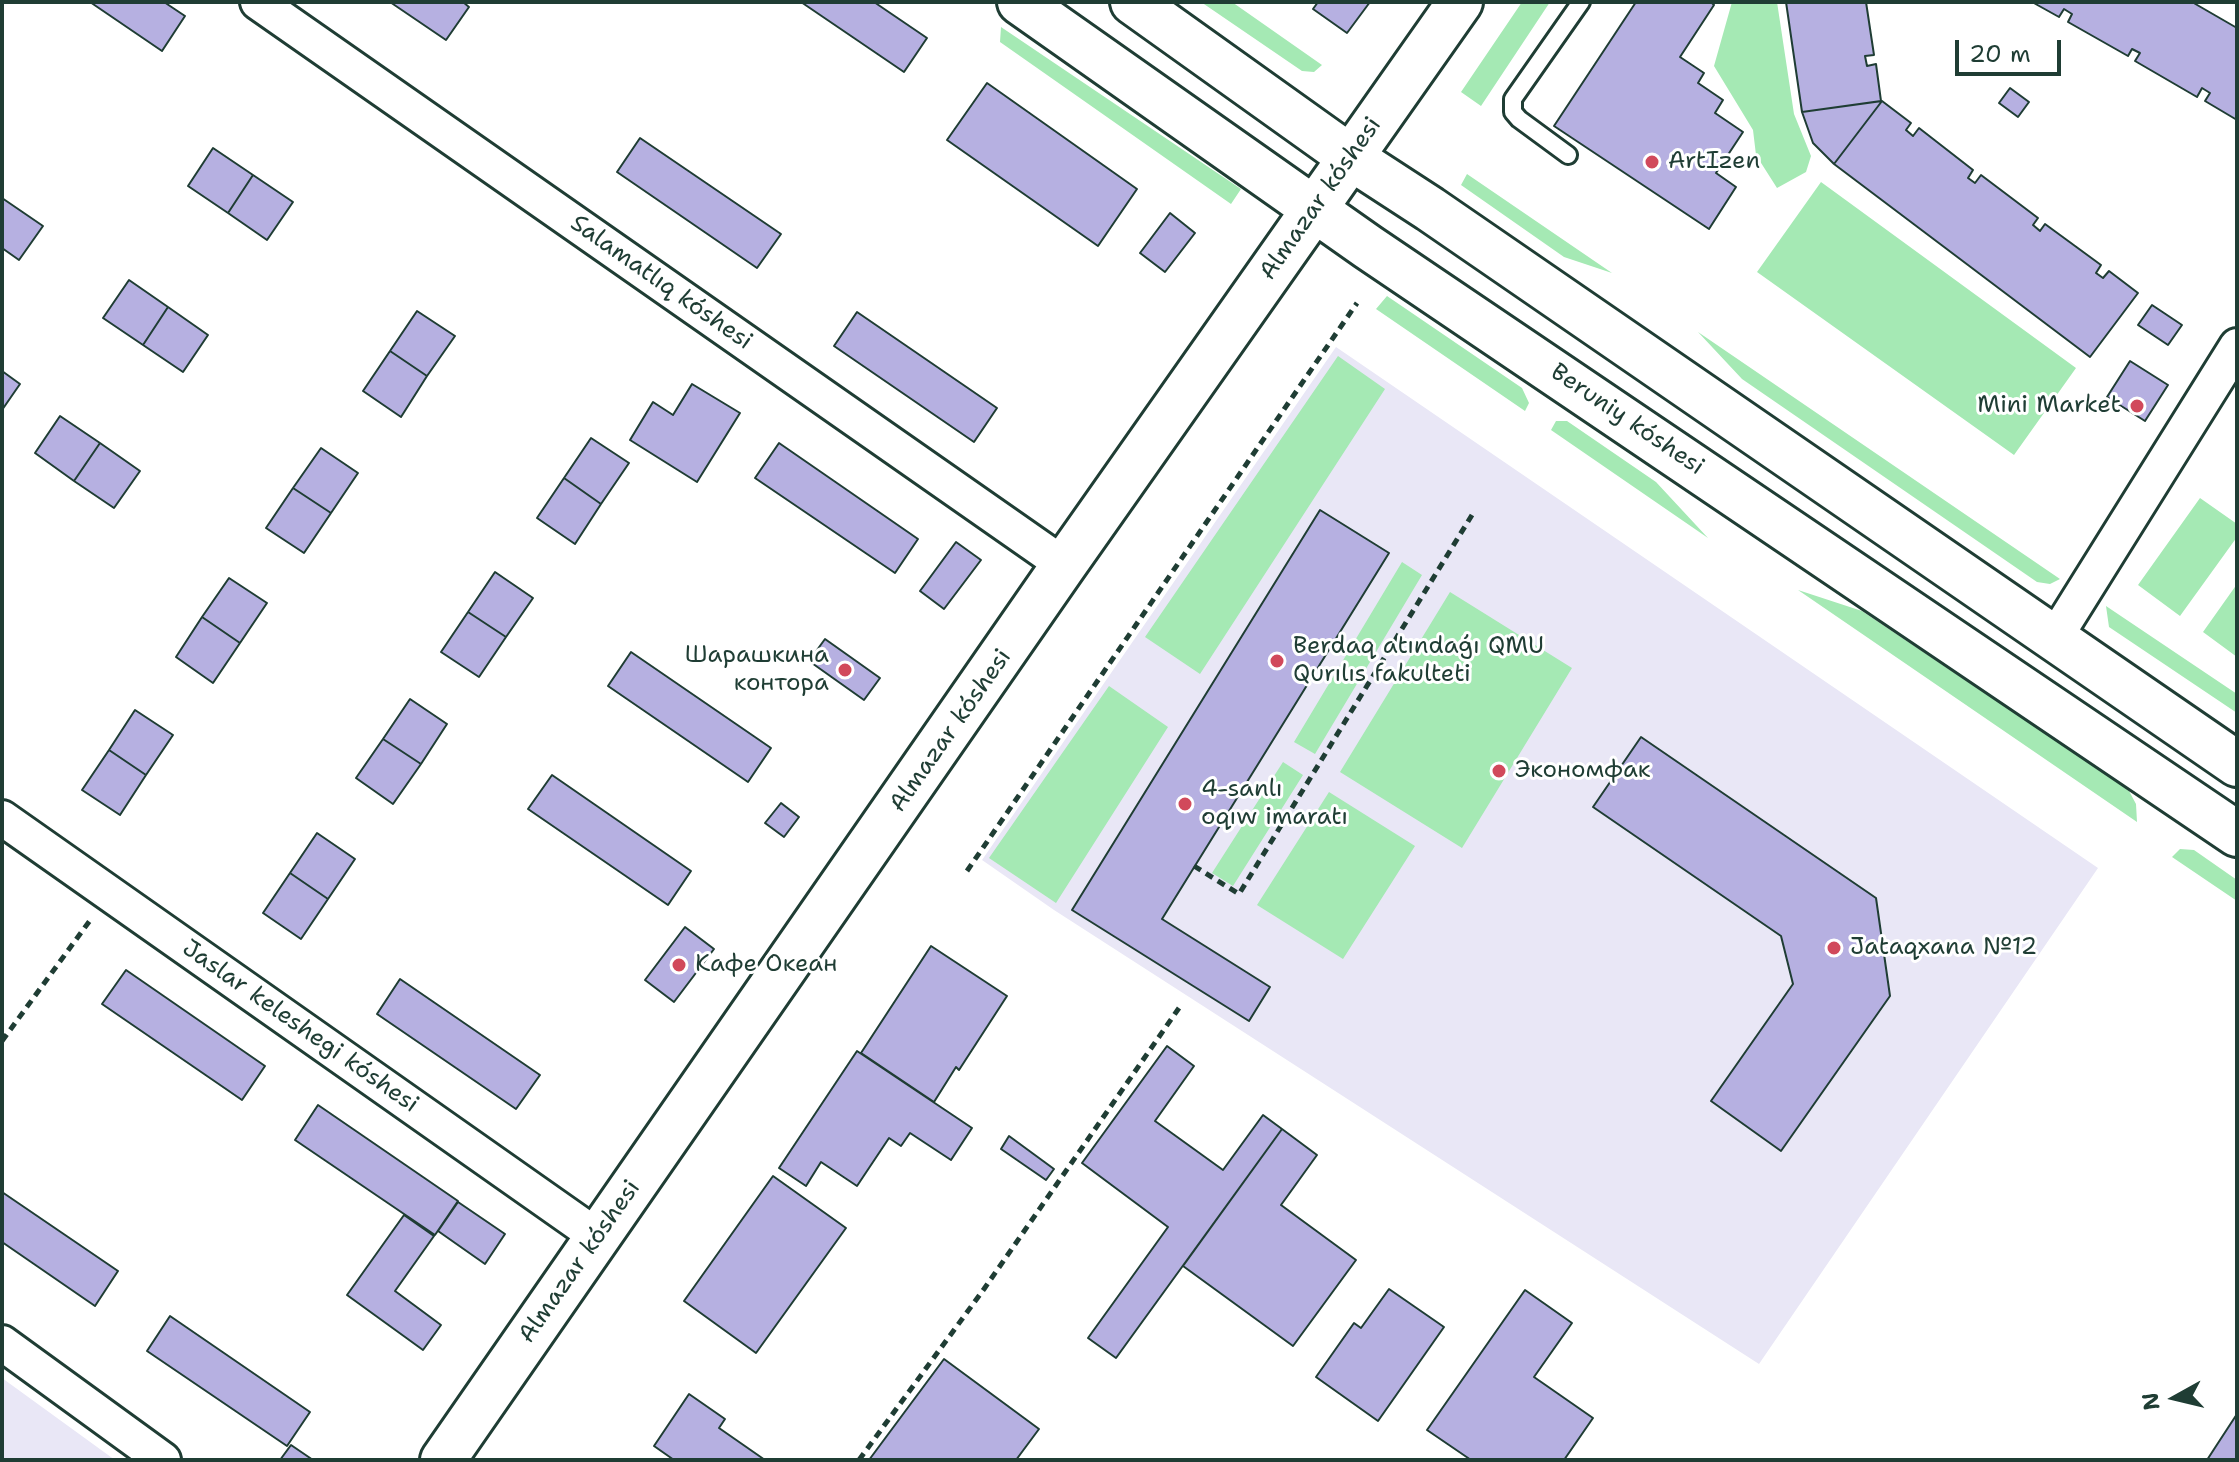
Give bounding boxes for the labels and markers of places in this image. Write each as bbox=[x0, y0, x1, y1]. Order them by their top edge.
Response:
place label: ArtIzen bbox=[1668, 148, 1760, 176]
marker: ArtIzen bbox=[1643, 153, 1661, 171]
place label: Mini Market bbox=[1977, 392, 2121, 420]
marker: Mini Market bbox=[2128, 397, 2146, 415]
place label: Berdaq atındaǵı QMU Qurılıs fakulteti bbox=[1293, 633, 1544, 689]
place label: Шарашкина контора bbox=[685, 642, 829, 698]
marker: Berdaq atındaǵı QMU Qurılıs fakulteti bbox=[1268, 652, 1286, 670]
marker: Шарашкина контора bbox=[836, 661, 854, 679]
place label: Экономфак bbox=[1515, 757, 1651, 785]
marker: Экономфак bbox=[1490, 762, 1508, 780]
place label: 4-sanlı oqıw imaratı bbox=[1201, 776, 1348, 832]
marker: 4-sanlı oqıw imaratı bbox=[1176, 795, 1194, 813]
place label: Jataqxana №12 bbox=[1850, 934, 2037, 962]
marker: Jataqxana №12 bbox=[1825, 939, 1843, 957]
place label: Кафе Океан bbox=[695, 951, 837, 979]
marker: Кафе Океан bbox=[670, 956, 688, 974]

